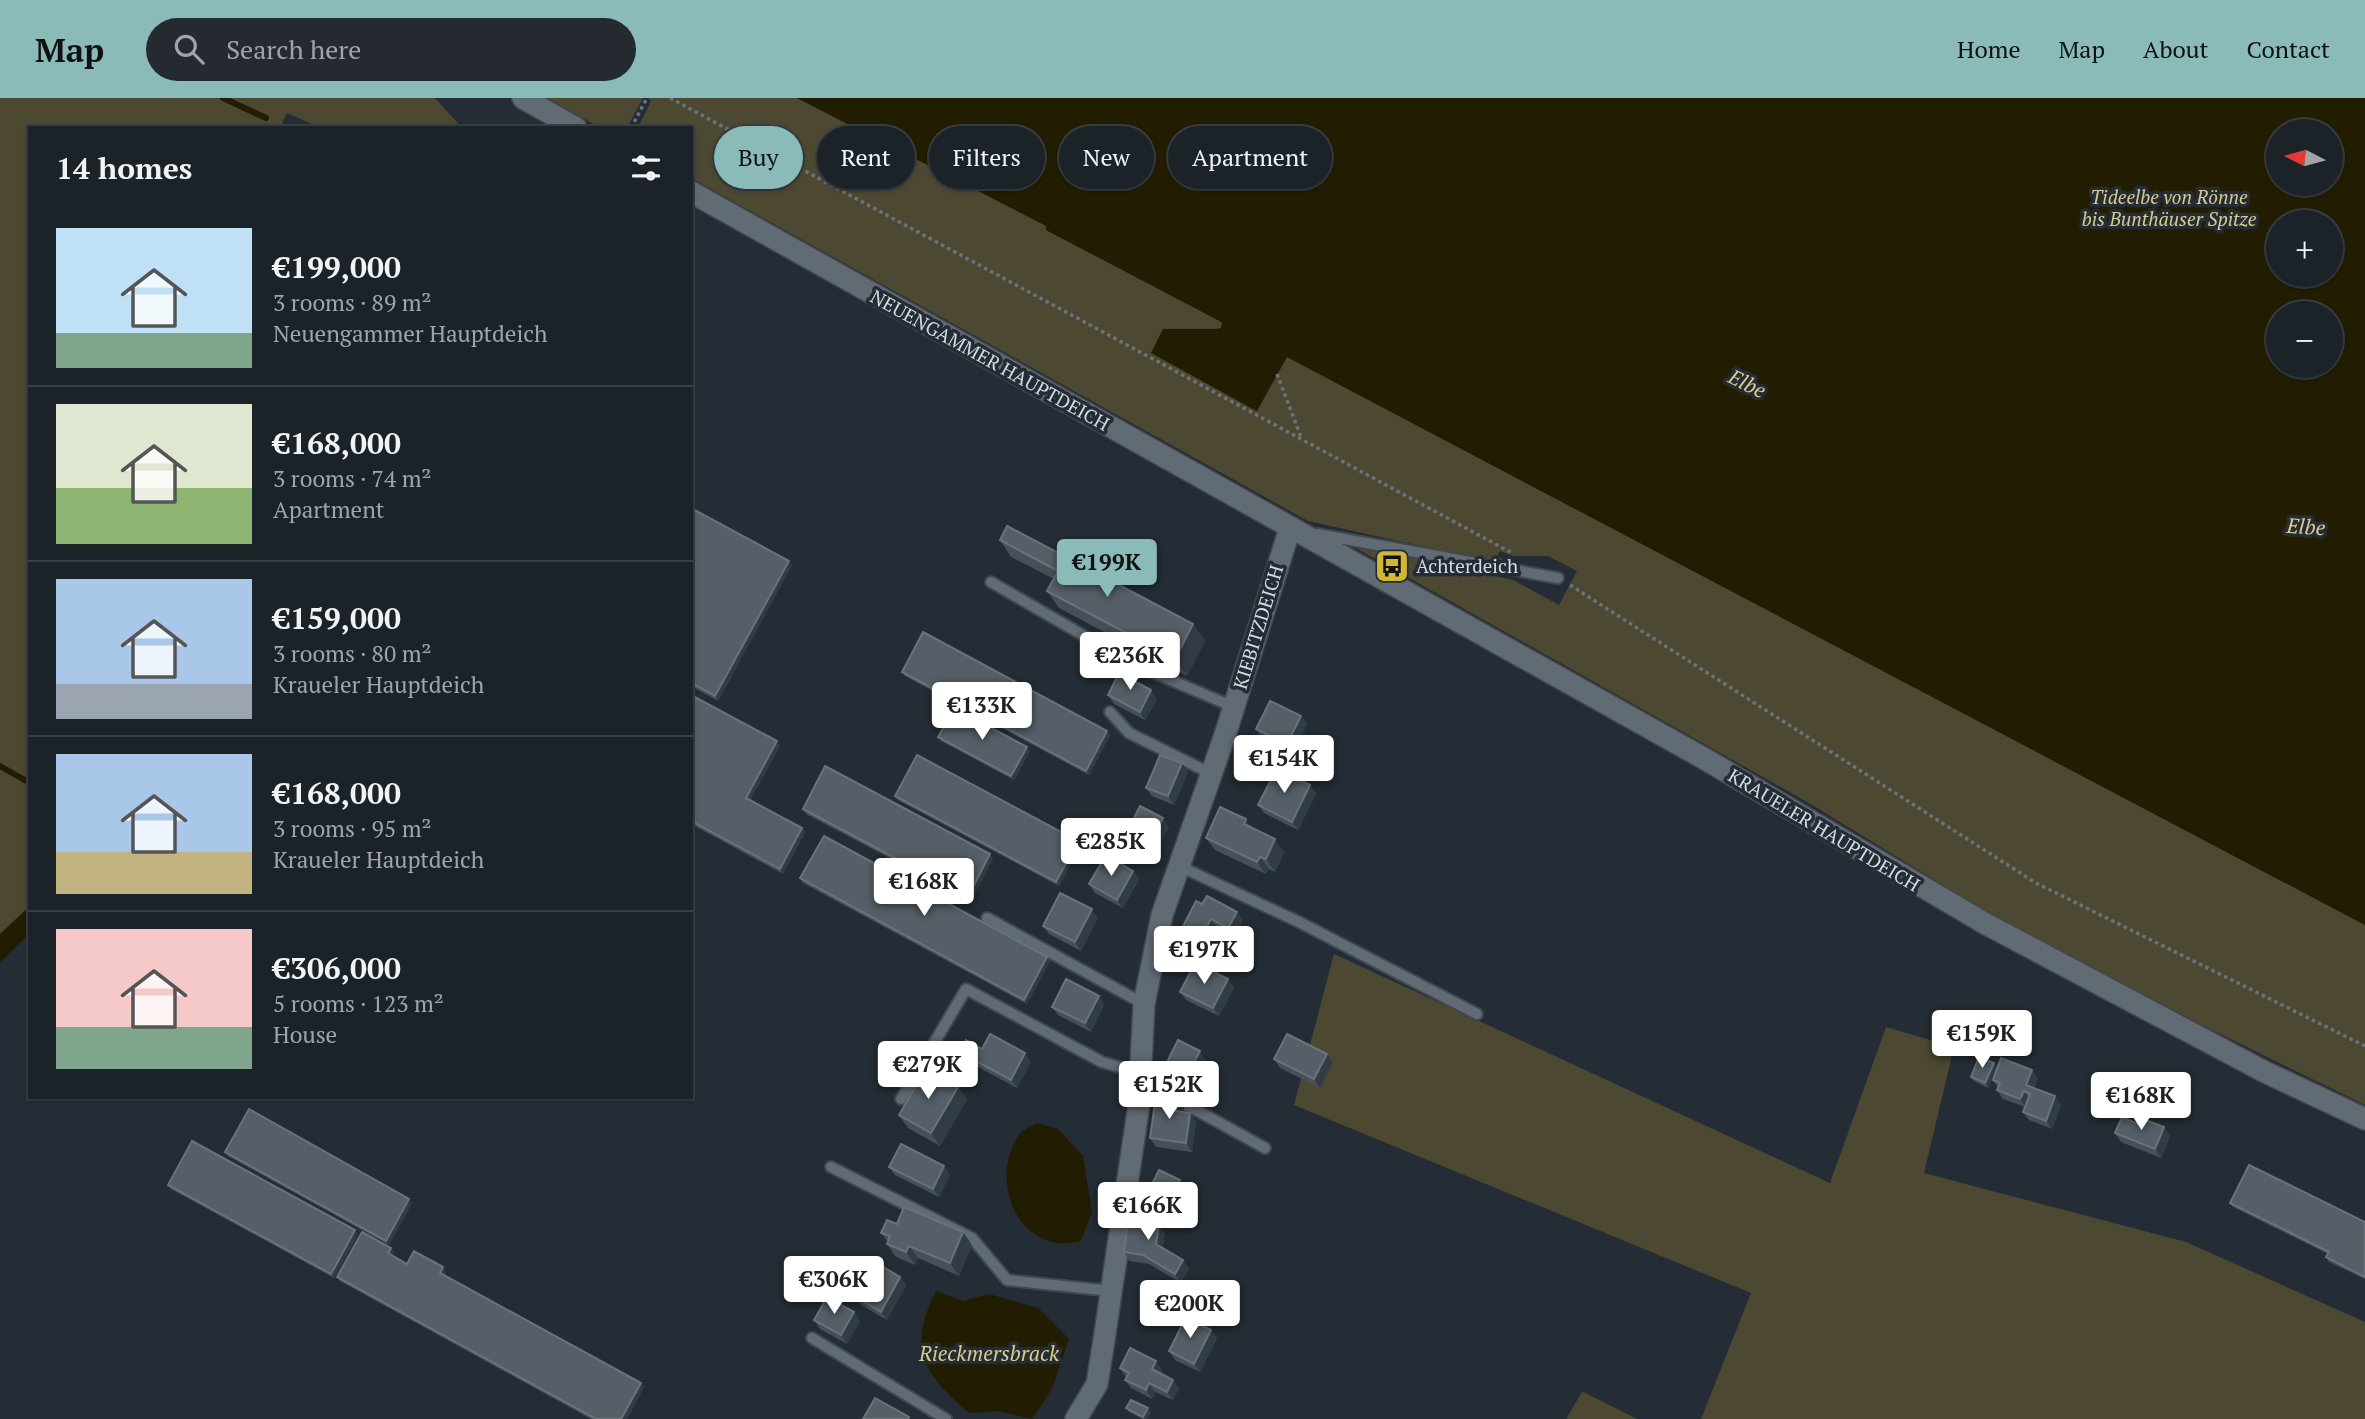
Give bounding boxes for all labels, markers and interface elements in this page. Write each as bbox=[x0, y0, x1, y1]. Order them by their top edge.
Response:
search box bbox=[146, 18, 636, 81]
text: Map bbox=[35, 28, 104, 71]
icon: search bbox=[170, 30, 208, 68]
text: Search here bbox=[226, 32, 361, 66]
text: Home bbox=[1957, 33, 2021, 65]
text: Map bbox=[2059, 33, 2105, 65]
text: About bbox=[2143, 33, 2209, 65]
text: Contact bbox=[2247, 33, 2330, 65]
north arrow bbox=[2266, 119, 2343, 196]
map controls bbox=[2266, 119, 2343, 378]
chip: Buy bbox=[714, 126, 803, 189]
chip: Rent bbox=[817, 126, 915, 189]
chip: Filters bbox=[929, 126, 1045, 189]
chip: New bbox=[1059, 126, 1154, 189]
chip: Apartment bbox=[1168, 126, 1332, 189]
text: 14 homes bbox=[56, 148, 192, 188]
icon: filters bbox=[627, 149, 665, 187]
park label: Tideelbe von Rönne bis Bunthäuser Spitze bbox=[2082, 184, 2257, 231]
button: + bbox=[2266, 210, 2343, 287]
text: €199,000 bbox=[273, 247, 401, 287]
icon: home bbox=[112, 256, 196, 340]
street label: NEUENGAMMER HAUPTDEICH bbox=[866, 283, 1114, 436]
text: 3 rooms · 89 m² bbox=[273, 287, 432, 318]
button: − bbox=[2266, 301, 2343, 378]
text: Neuengammer Hauptdeich bbox=[273, 318, 548, 349]
water label: Elbe bbox=[1723, 362, 1771, 404]
text: €168,000 bbox=[273, 423, 401, 463]
icon: home bbox=[112, 432, 196, 516]
text: 3 rooms · 74 m² bbox=[273, 463, 432, 494]
text: Apartment bbox=[273, 494, 384, 525]
water label: Elbe bbox=[2285, 511, 2327, 541]
pin: €199K bbox=[1058, 540, 1156, 599]
text: €199K bbox=[1073, 546, 1141, 577]
bus stop icon: Achterdeich bbox=[1373, 547, 1411, 585]
place label: Achterdeich bbox=[1416, 553, 1518, 578]
street label: KIEBITZDEICH bbox=[1227, 562, 1288, 692]
text: €159,000 bbox=[273, 598, 401, 638]
icon: home bbox=[112, 607, 196, 691]
pin: €236K bbox=[1081, 632, 1179, 692]
text: 3 rooms · 80 m² bbox=[273, 638, 432, 669]
text: €236K bbox=[1096, 639, 1164, 670]
text: Kraueler Hauptdeich bbox=[273, 669, 484, 700]
pin: €133K bbox=[933, 682, 1031, 742]
text: €133K bbox=[948, 689, 1016, 720]
pin: €154K bbox=[1235, 736, 1333, 795]
text: €154K bbox=[1250, 742, 1318, 773]
street label: KRAUELER HAUPTDEICH bbox=[1724, 762, 1925, 897]
text: €168,000 bbox=[273, 773, 401, 813]
icon: home bbox=[112, 782, 196, 866]
text: 3 rooms · 95 m² bbox=[273, 813, 432, 844]
pin: €285K bbox=[1062, 818, 1160, 878]
text: €285K bbox=[1077, 825, 1145, 856]
text: Kraueler Hauptdeich bbox=[273, 844, 484, 875]
pin: €168K bbox=[875, 858, 973, 918]
text: €168K bbox=[890, 865, 958, 896]
pin: €197K bbox=[1155, 926, 1253, 986]
text: €197K bbox=[1170, 933, 1238, 964]
text: €306,000 bbox=[273, 948, 401, 988]
icon: home bbox=[112, 957, 196, 1041]
text: 5 rooms · 123 m² bbox=[273, 988, 444, 1019]
pin: €159K bbox=[1933, 1010, 2031, 1070]
text: €159K bbox=[1948, 1017, 2016, 1048]
text: House bbox=[273, 1019, 337, 1050]
pin: €279K bbox=[879, 1042, 977, 1101]
text: €279K bbox=[894, 1048, 962, 1079]
pin: €152K bbox=[1120, 1062, 1218, 1121]
text: €152K bbox=[1135, 1068, 1203, 1099]
pin: €168K bbox=[2092, 1072, 2190, 1132]
text: €168K bbox=[2107, 1079, 2175, 1110]
pin: €166K bbox=[1099, 1182, 1197, 1242]
text: €166K bbox=[1114, 1189, 1182, 1220]
pin: €306K bbox=[785, 1256, 883, 1316]
text: €306K bbox=[800, 1263, 868, 1294]
pin: €200K bbox=[1141, 1280, 1239, 1340]
text: €200K bbox=[1156, 1287, 1224, 1318]
water label: Rieckmersbrack bbox=[918, 1339, 1060, 1367]

